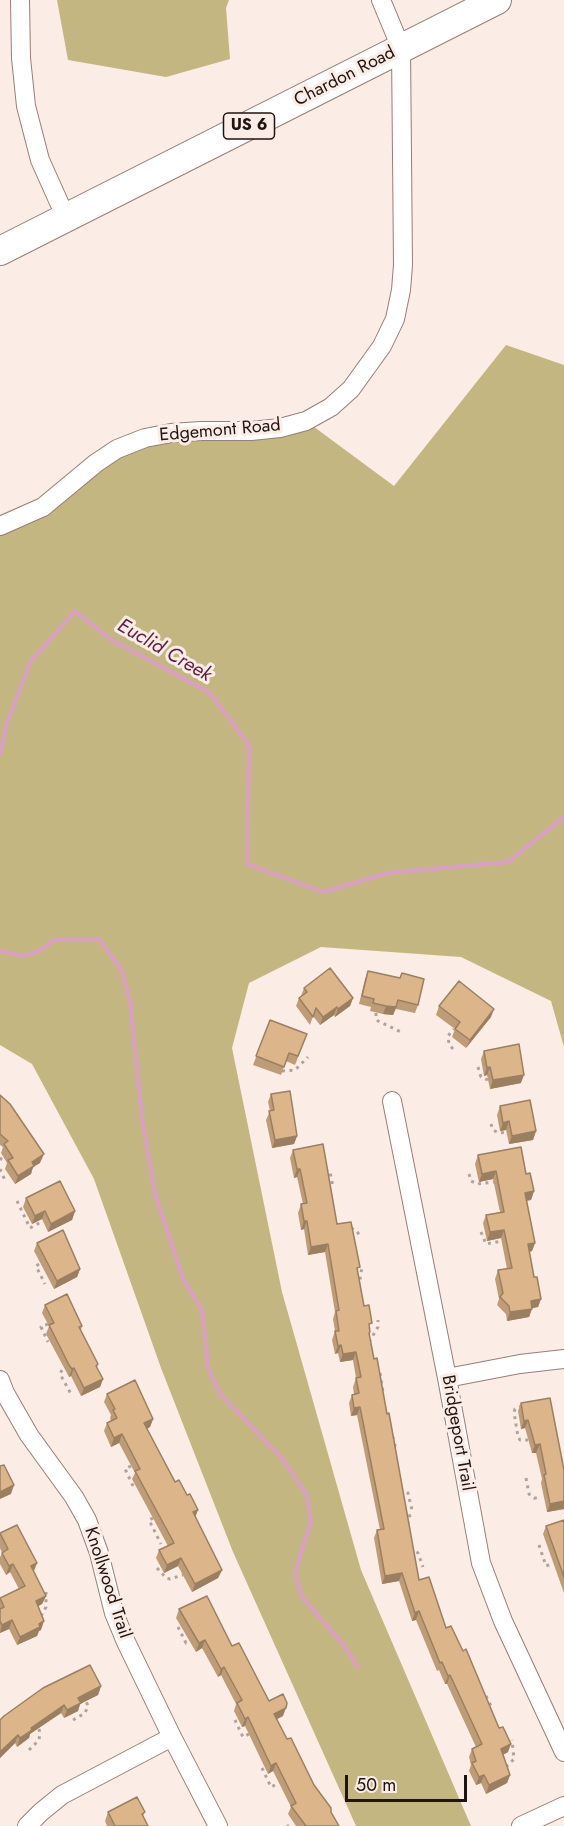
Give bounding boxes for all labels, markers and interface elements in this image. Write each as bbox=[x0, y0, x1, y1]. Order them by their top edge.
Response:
street label: Chardon Road bbox=[291, 42, 399, 112]
road number: US 6 bbox=[224, 113, 274, 139]
street label: Edgemont Road bbox=[159, 415, 281, 447]
water label: Euclid Creek bbox=[113, 614, 215, 688]
street label: Bridgeport Trail bbox=[436, 1373, 478, 1493]
street label: Knollwood Trail bbox=[79, 1525, 135, 1641]
scale bar bbox=[348, 1763, 470, 1801]
text: 50 m bbox=[356, 1772, 396, 1798]

